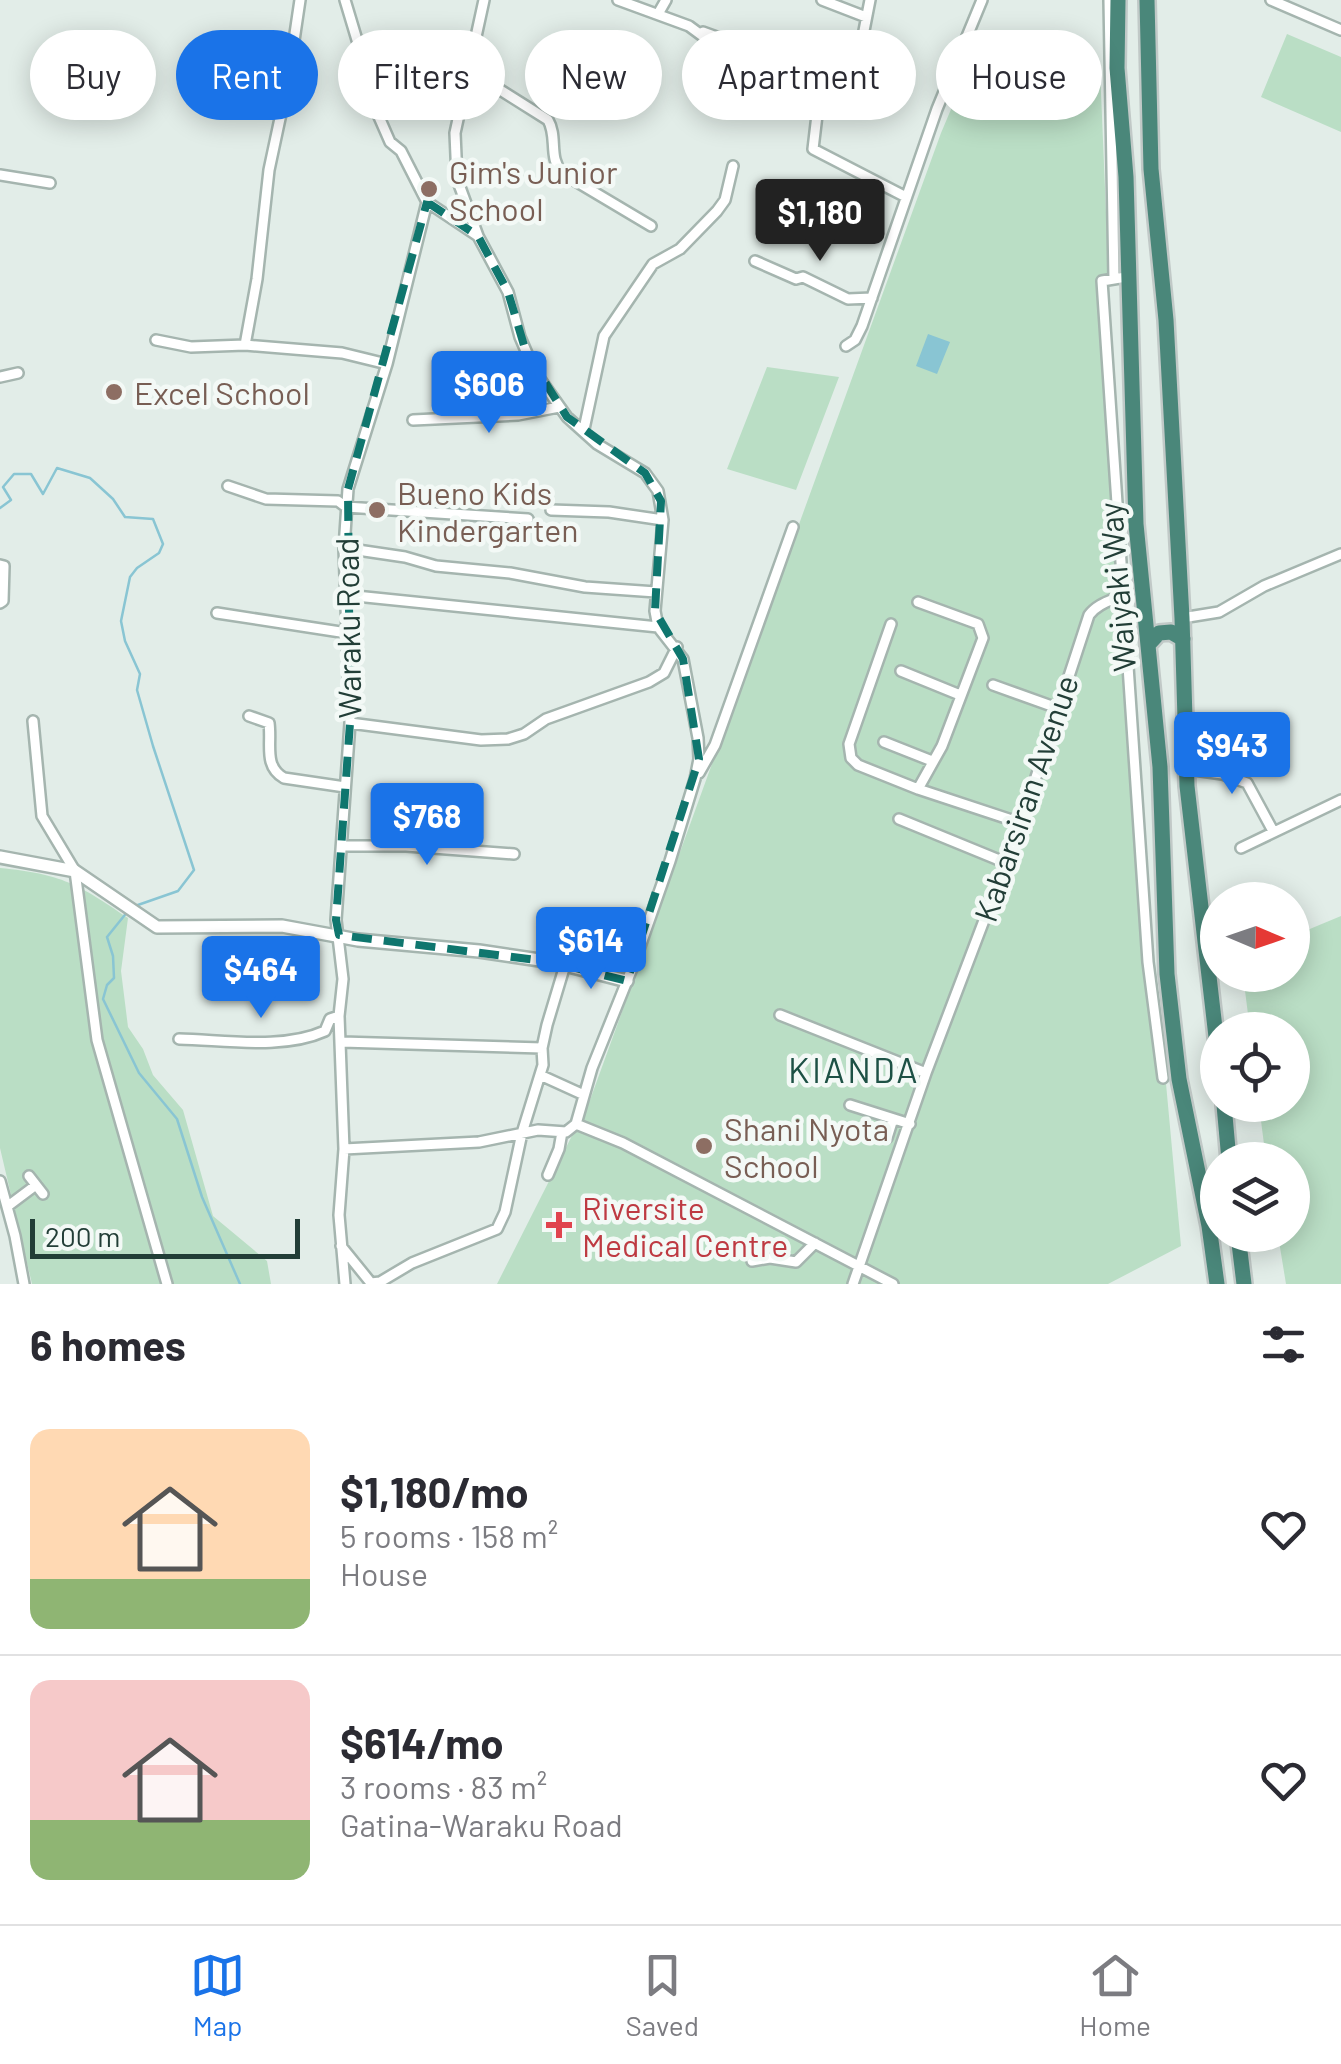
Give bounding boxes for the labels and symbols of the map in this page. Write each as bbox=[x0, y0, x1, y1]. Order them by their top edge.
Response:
place label: Gim's Junior School bbox=[449, 152, 618, 227]
marker: Gim's Junior School bbox=[418, 178, 440, 200]
pin: $1,180 bbox=[739, 179, 901, 264]
pin: $606 bbox=[430, 351, 548, 436]
place label: Excel School bbox=[134, 373, 310, 411]
marker: Excel School bbox=[103, 381, 125, 403]
place label: Bueno Kids Kindergarten bbox=[397, 473, 579, 548]
marker: Bueno Kids Kindergarten bbox=[366, 499, 388, 521]
street label: Waiyaki Way bbox=[1090, 500, 1142, 673]
street label: Waraku Road bbox=[326, 537, 368, 719]
street label: Kabarsiran Avenue bbox=[965, 670, 1085, 926]
pin: $943 bbox=[1173, 712, 1291, 797]
pin: $768 bbox=[368, 783, 486, 868]
north arrow bbox=[1200, 882, 1310, 992]
pin: $614 bbox=[532, 907, 650, 992]
pin: $464 bbox=[202, 936, 320, 1021]
district label: KIANDA bbox=[788, 1048, 920, 1090]
place label: Shani Nyota School bbox=[724, 1109, 889, 1184]
marker: Shani Nyota School bbox=[693, 1135, 715, 1157]
place label: Riversite Medical Centre bbox=[582, 1188, 788, 1263]
marker: Riversite Medical Centre bbox=[546, 1212, 572, 1238]
scale bar bbox=[30, 1214, 300, 1258]

